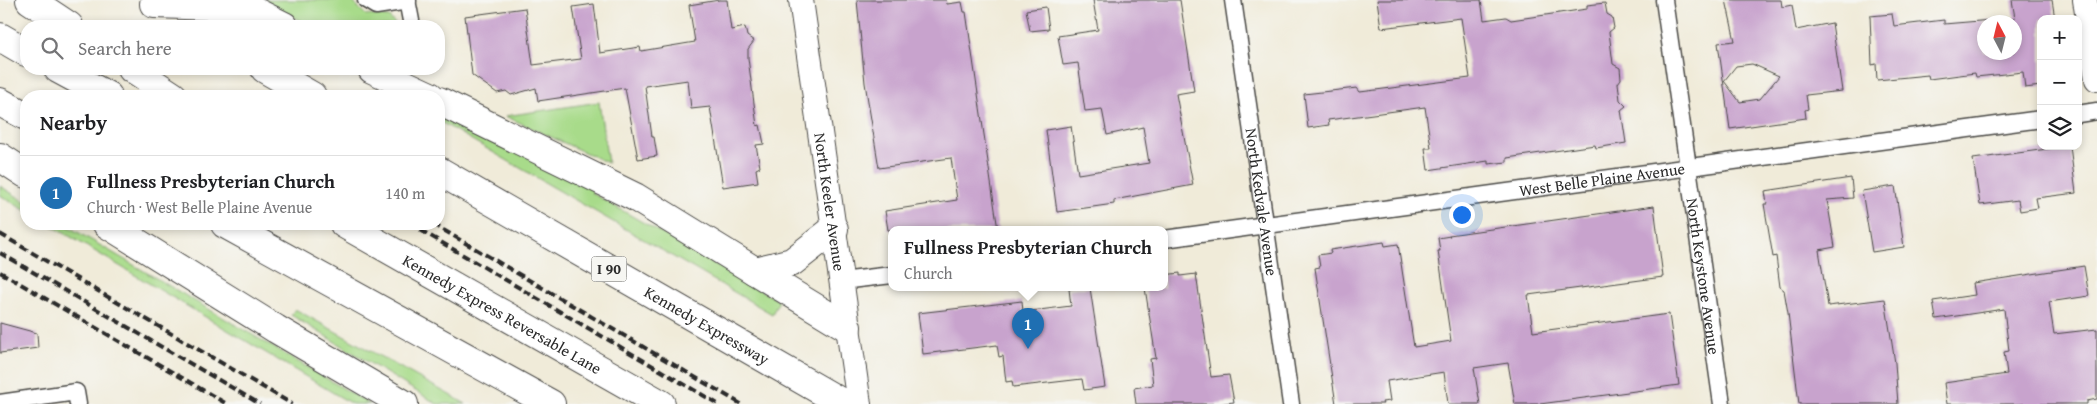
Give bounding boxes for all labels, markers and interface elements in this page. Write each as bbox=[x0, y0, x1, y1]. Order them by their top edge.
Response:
north arrow bbox=[1977, 15, 2022, 60]
map controls bbox=[2037, 15, 2082, 150]
button: + bbox=[2037, 15, 2082, 60]
search box bbox=[20, 20, 445, 75]
icon: search bbox=[38, 34, 66, 62]
text: Search here bbox=[78, 34, 172, 62]
button: − bbox=[2037, 60, 2082, 105]
button: layers bbox=[2037, 105, 2082, 150]
text: Nearby bbox=[40, 107, 107, 138]
street label: North Kedvale Avenue bbox=[1240, 127, 1284, 277]
street label: North Keeler Avenue bbox=[808, 131, 852, 273]
street label: West Belle Plaine Avenue bbox=[1518, 156, 1686, 202]
text: Fullness Presbyterian Church bbox=[87, 167, 335, 195]
text: 1 bbox=[52, 181, 60, 205]
text: 140 m bbox=[385, 181, 425, 205]
text: Church · West Belle Plaine Avenue bbox=[87, 195, 312, 219]
street label: North Keystone Avenue bbox=[1681, 196, 1727, 356]
your location bbox=[1449, 202, 1475, 228]
popup bbox=[888, 226, 1168, 291]
text: Fullness Presbyterian Church bbox=[904, 233, 1152, 261]
street label: Kennedy Express Reversable Lane bbox=[398, 248, 606, 380]
road number: I 90 bbox=[592, 256, 626, 282]
text: Church bbox=[904, 261, 953, 285]
street label: Kennedy Expressway bbox=[640, 280, 774, 371]
pin: 1 bbox=[1012, 308, 1044, 349]

